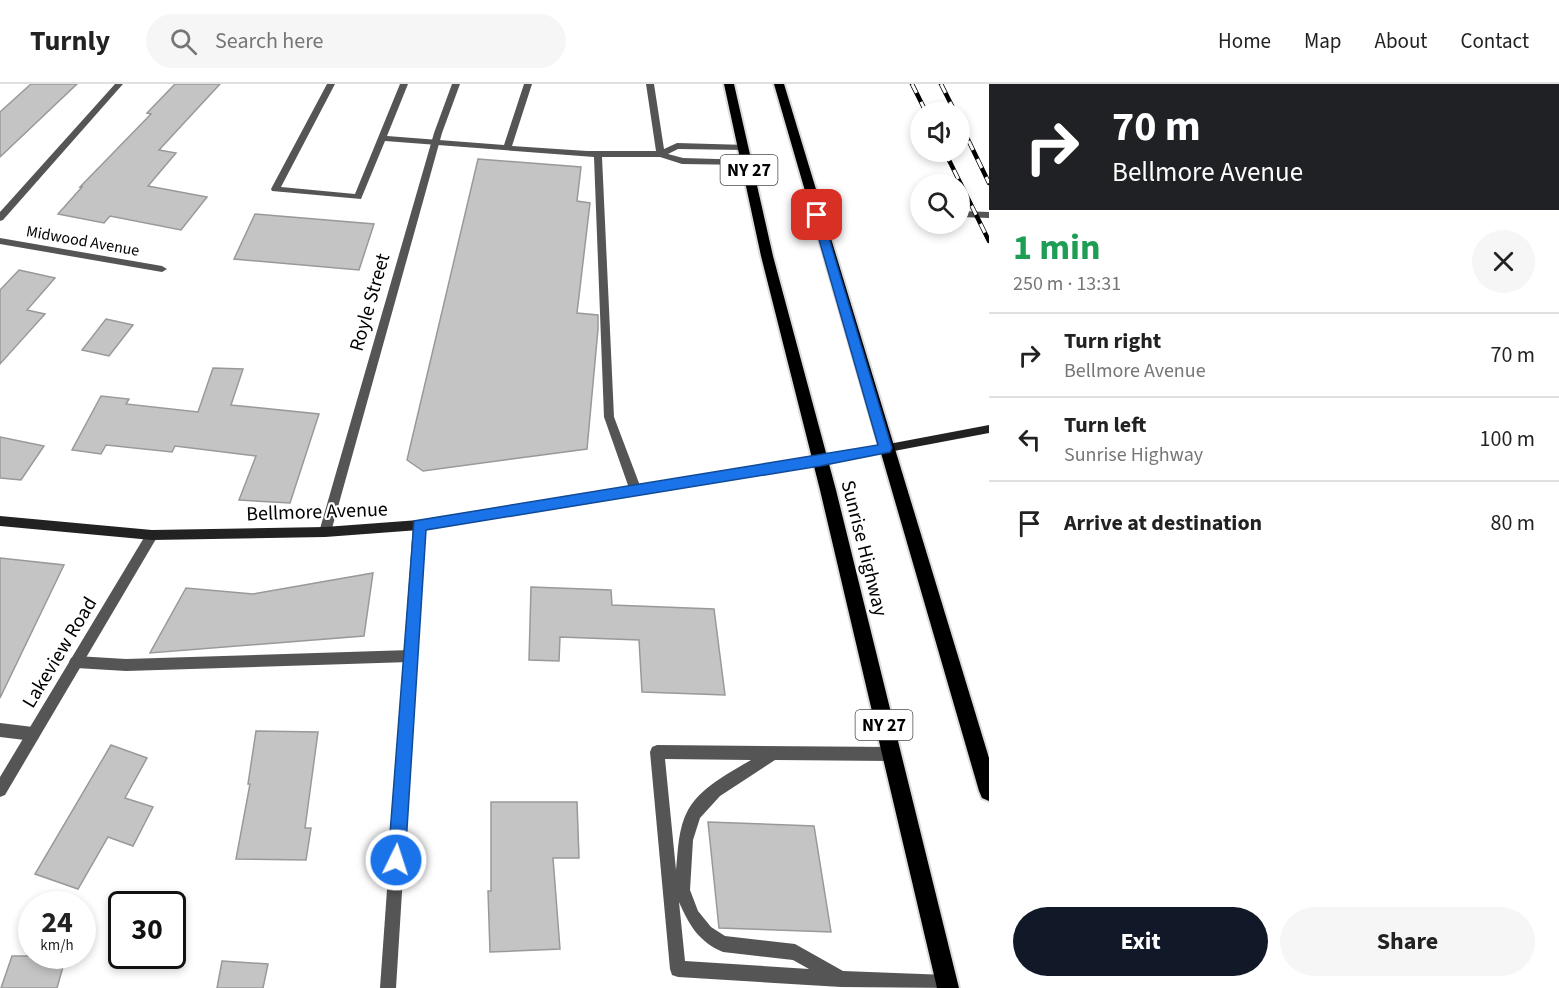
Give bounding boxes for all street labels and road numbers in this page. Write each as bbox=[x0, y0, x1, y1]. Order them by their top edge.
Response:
road number: NY 27 bbox=[720, 155, 777, 185]
street label: Midwood Avenue bbox=[24, 220, 141, 262]
street label: Royle Street bbox=[343, 250, 397, 354]
street label: Sunrise Highway bbox=[834, 477, 895, 620]
street label: Bellmore Avenue bbox=[246, 496, 388, 528]
street label: Lakeview Road bbox=[16, 592, 104, 713]
road number: NY 27 bbox=[856, 710, 912, 740]

